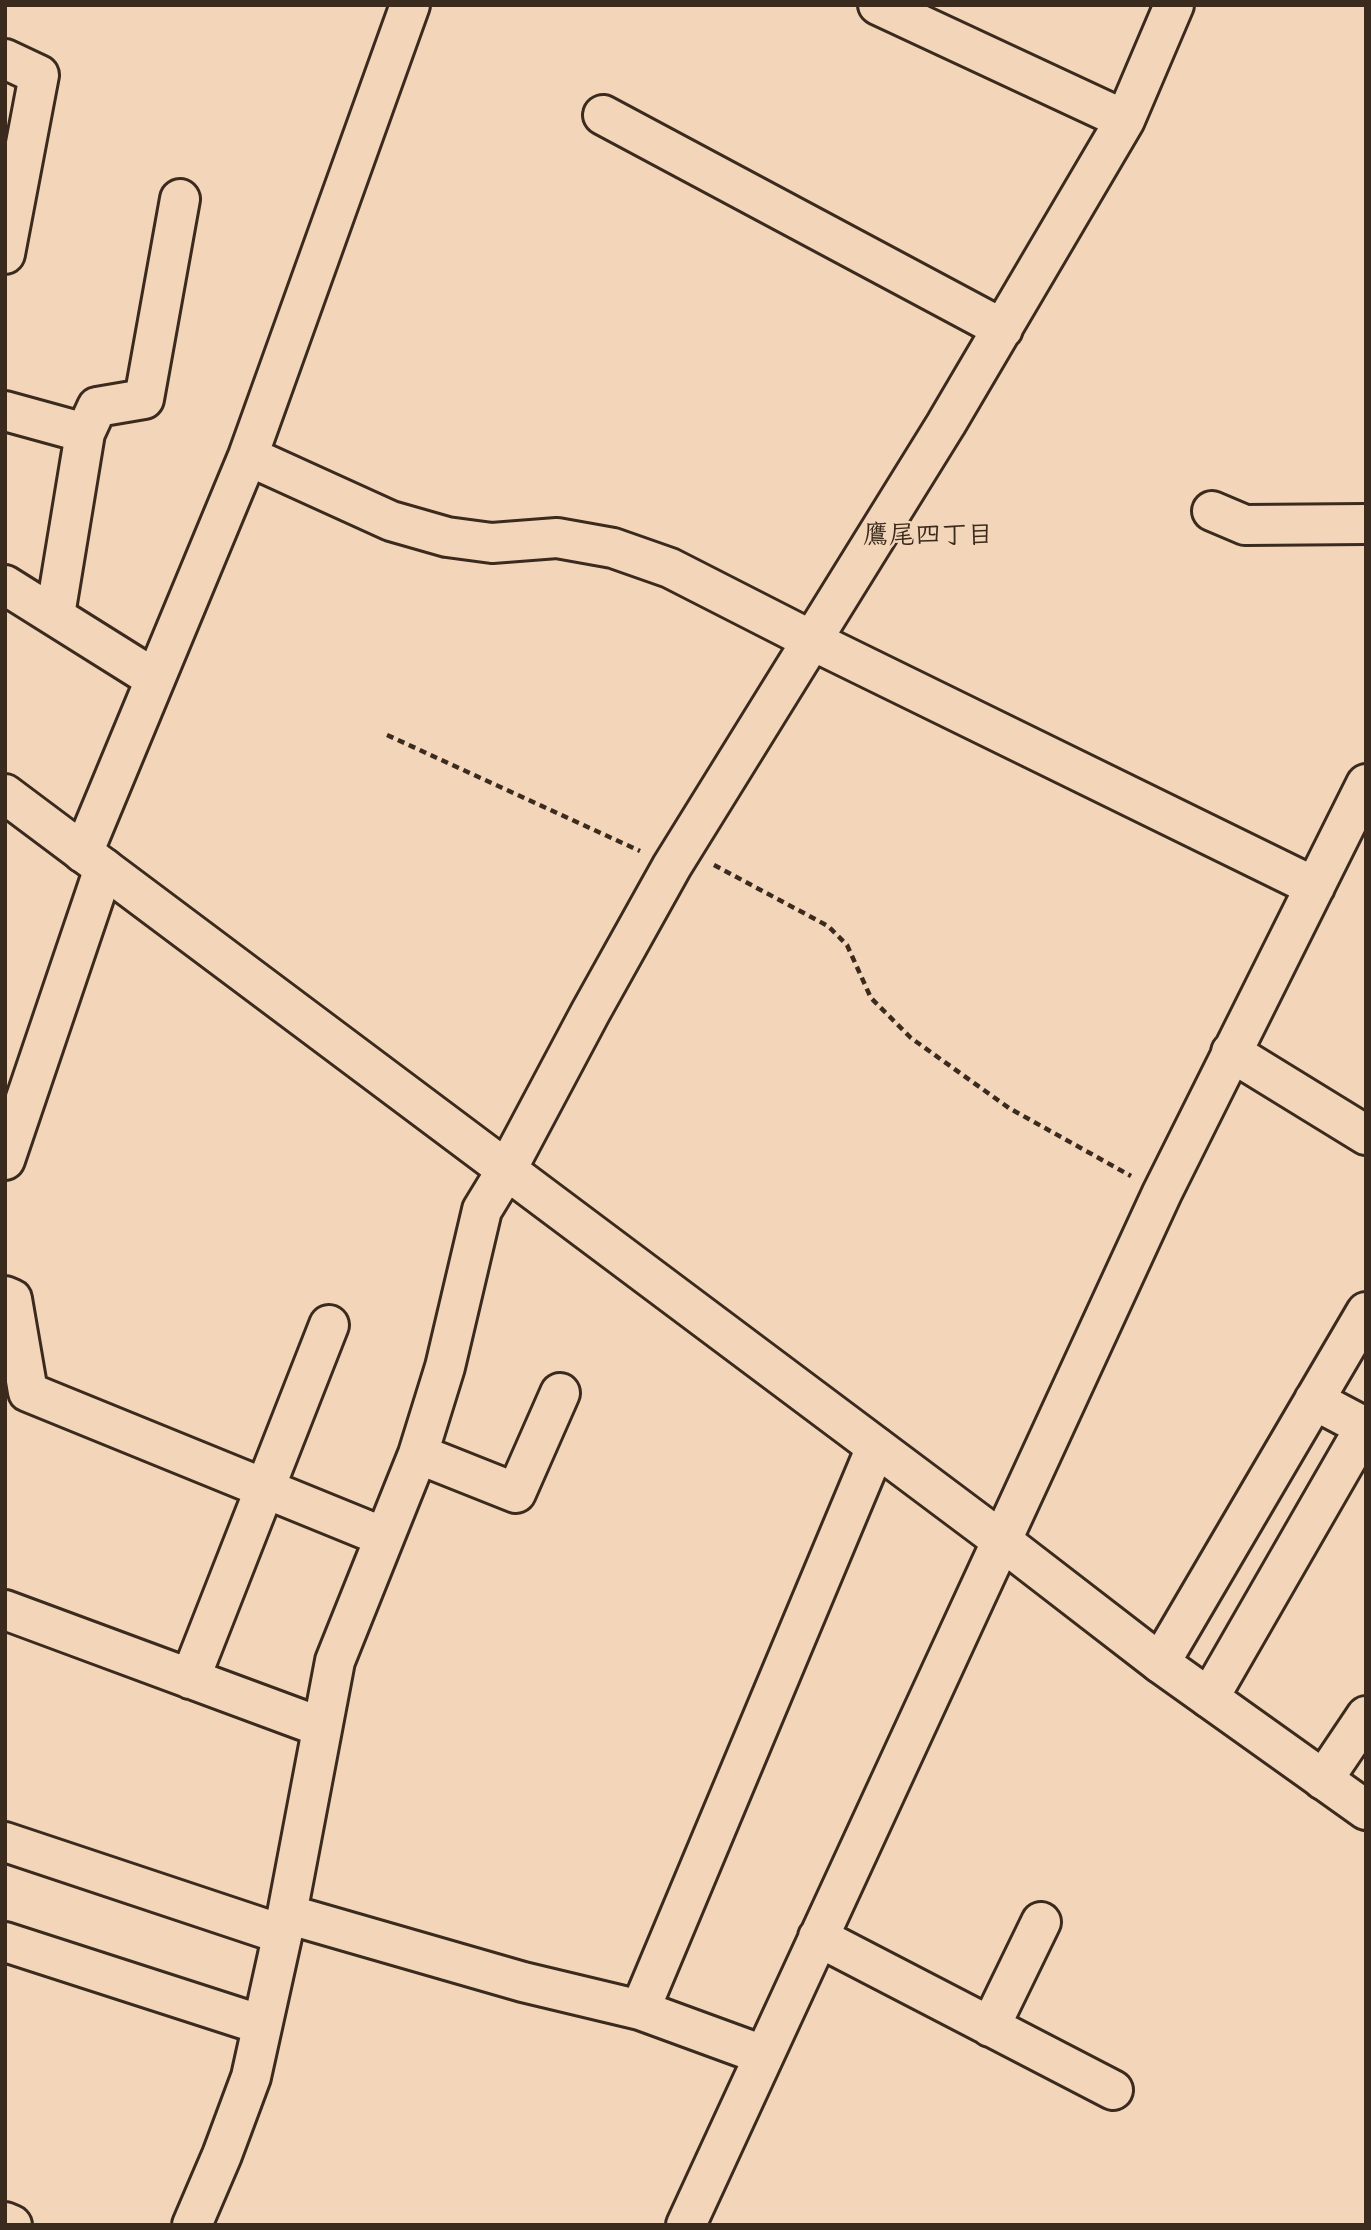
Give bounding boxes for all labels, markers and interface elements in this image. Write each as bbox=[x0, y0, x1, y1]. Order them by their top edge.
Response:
district label: 鷹尾四丁目 bbox=[863, 520, 993, 552]

